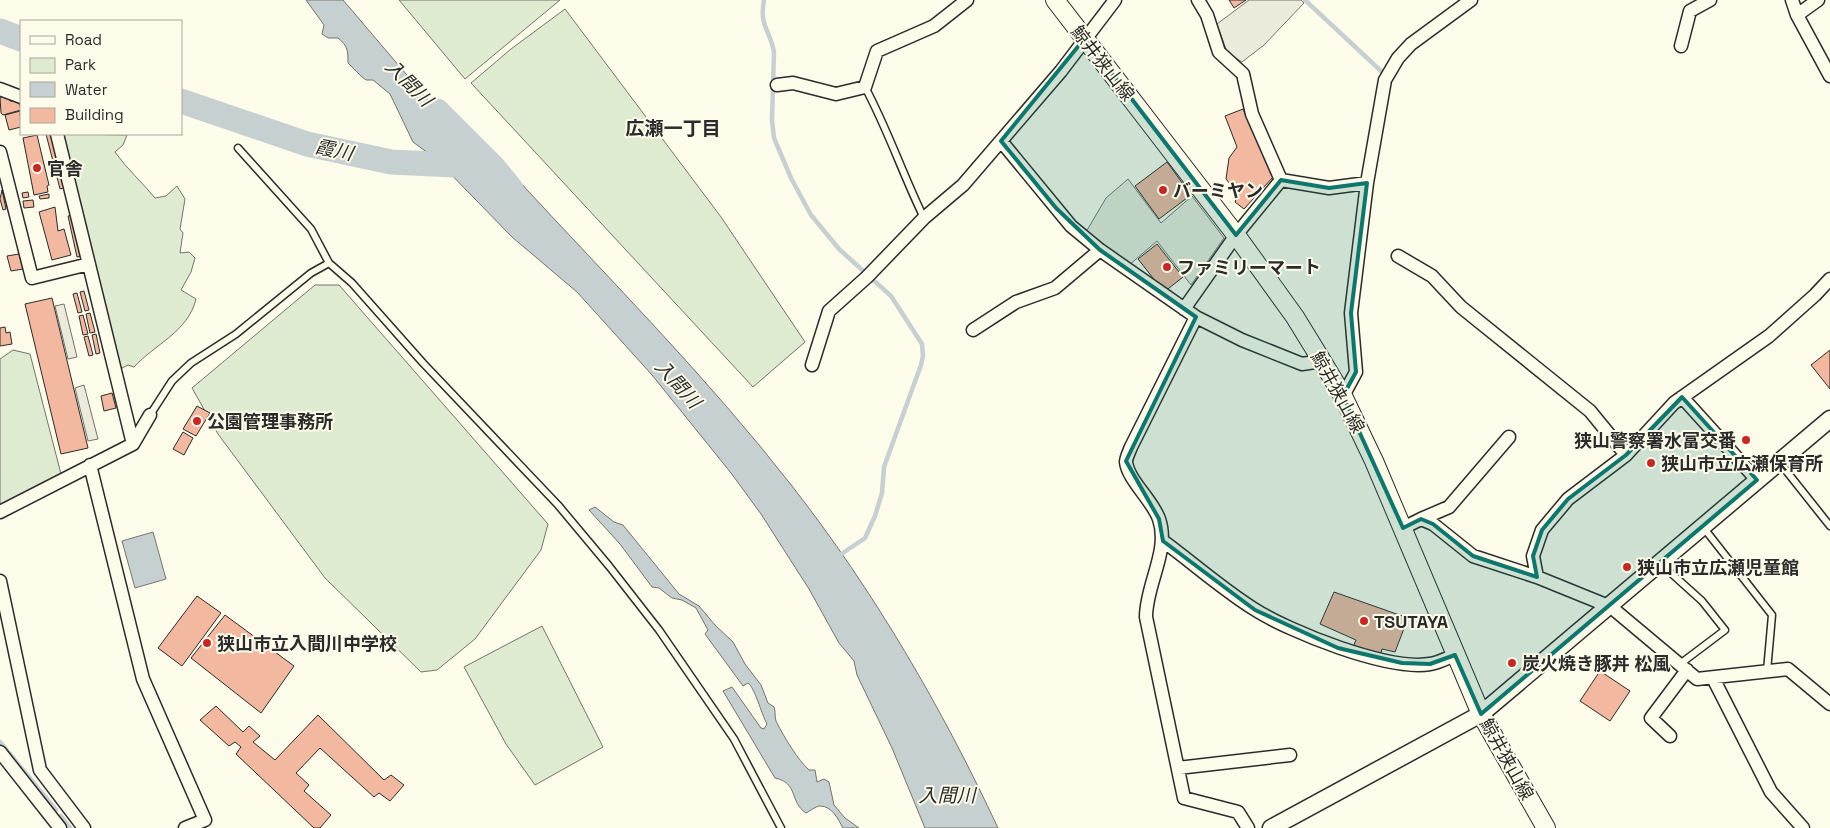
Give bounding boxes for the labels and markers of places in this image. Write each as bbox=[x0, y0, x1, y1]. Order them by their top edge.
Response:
place label: 官舎 bbox=[47, 157, 83, 180]
marker: 官舎 bbox=[31, 162, 43, 174]
place label: バーミヤン bbox=[1173, 179, 1263, 202]
marker: バーミヤン bbox=[1157, 184, 1169, 196]
place label: ファミリーマート bbox=[1177, 256, 1321, 279]
marker: ファミリーマート bbox=[1161, 261, 1173, 273]
place label: 公園管理事務所 bbox=[207, 410, 333, 433]
marker: 公園管理事務所 bbox=[191, 415, 203, 427]
place label: 狭山警察署水富交番 bbox=[1574, 429, 1736, 452]
marker: 狭山警察署水富交番 bbox=[1740, 434, 1752, 446]
place label: 狭山市立広瀬保育所 bbox=[1661, 452, 1823, 475]
marker: 狭山市立広瀬保育所 bbox=[1645, 457, 1657, 469]
place label: 狭山市立広瀬児童館 bbox=[1637, 556, 1799, 579]
marker: 狭山市立広瀬児童館 bbox=[1621, 561, 1633, 573]
place label: TSUTAYA bbox=[1374, 610, 1449, 633]
marker: TSUTAYA bbox=[1358, 615, 1370, 627]
place label: 狭山市立入間川中学校 bbox=[217, 632, 397, 655]
marker: 狭山市立入間川中学校 bbox=[201, 637, 213, 649]
place label: 炭火焼き豚丼 松風 bbox=[1522, 652, 1671, 675]
marker: 炭火焼き豚丼 松風 bbox=[1506, 657, 1518, 669]

